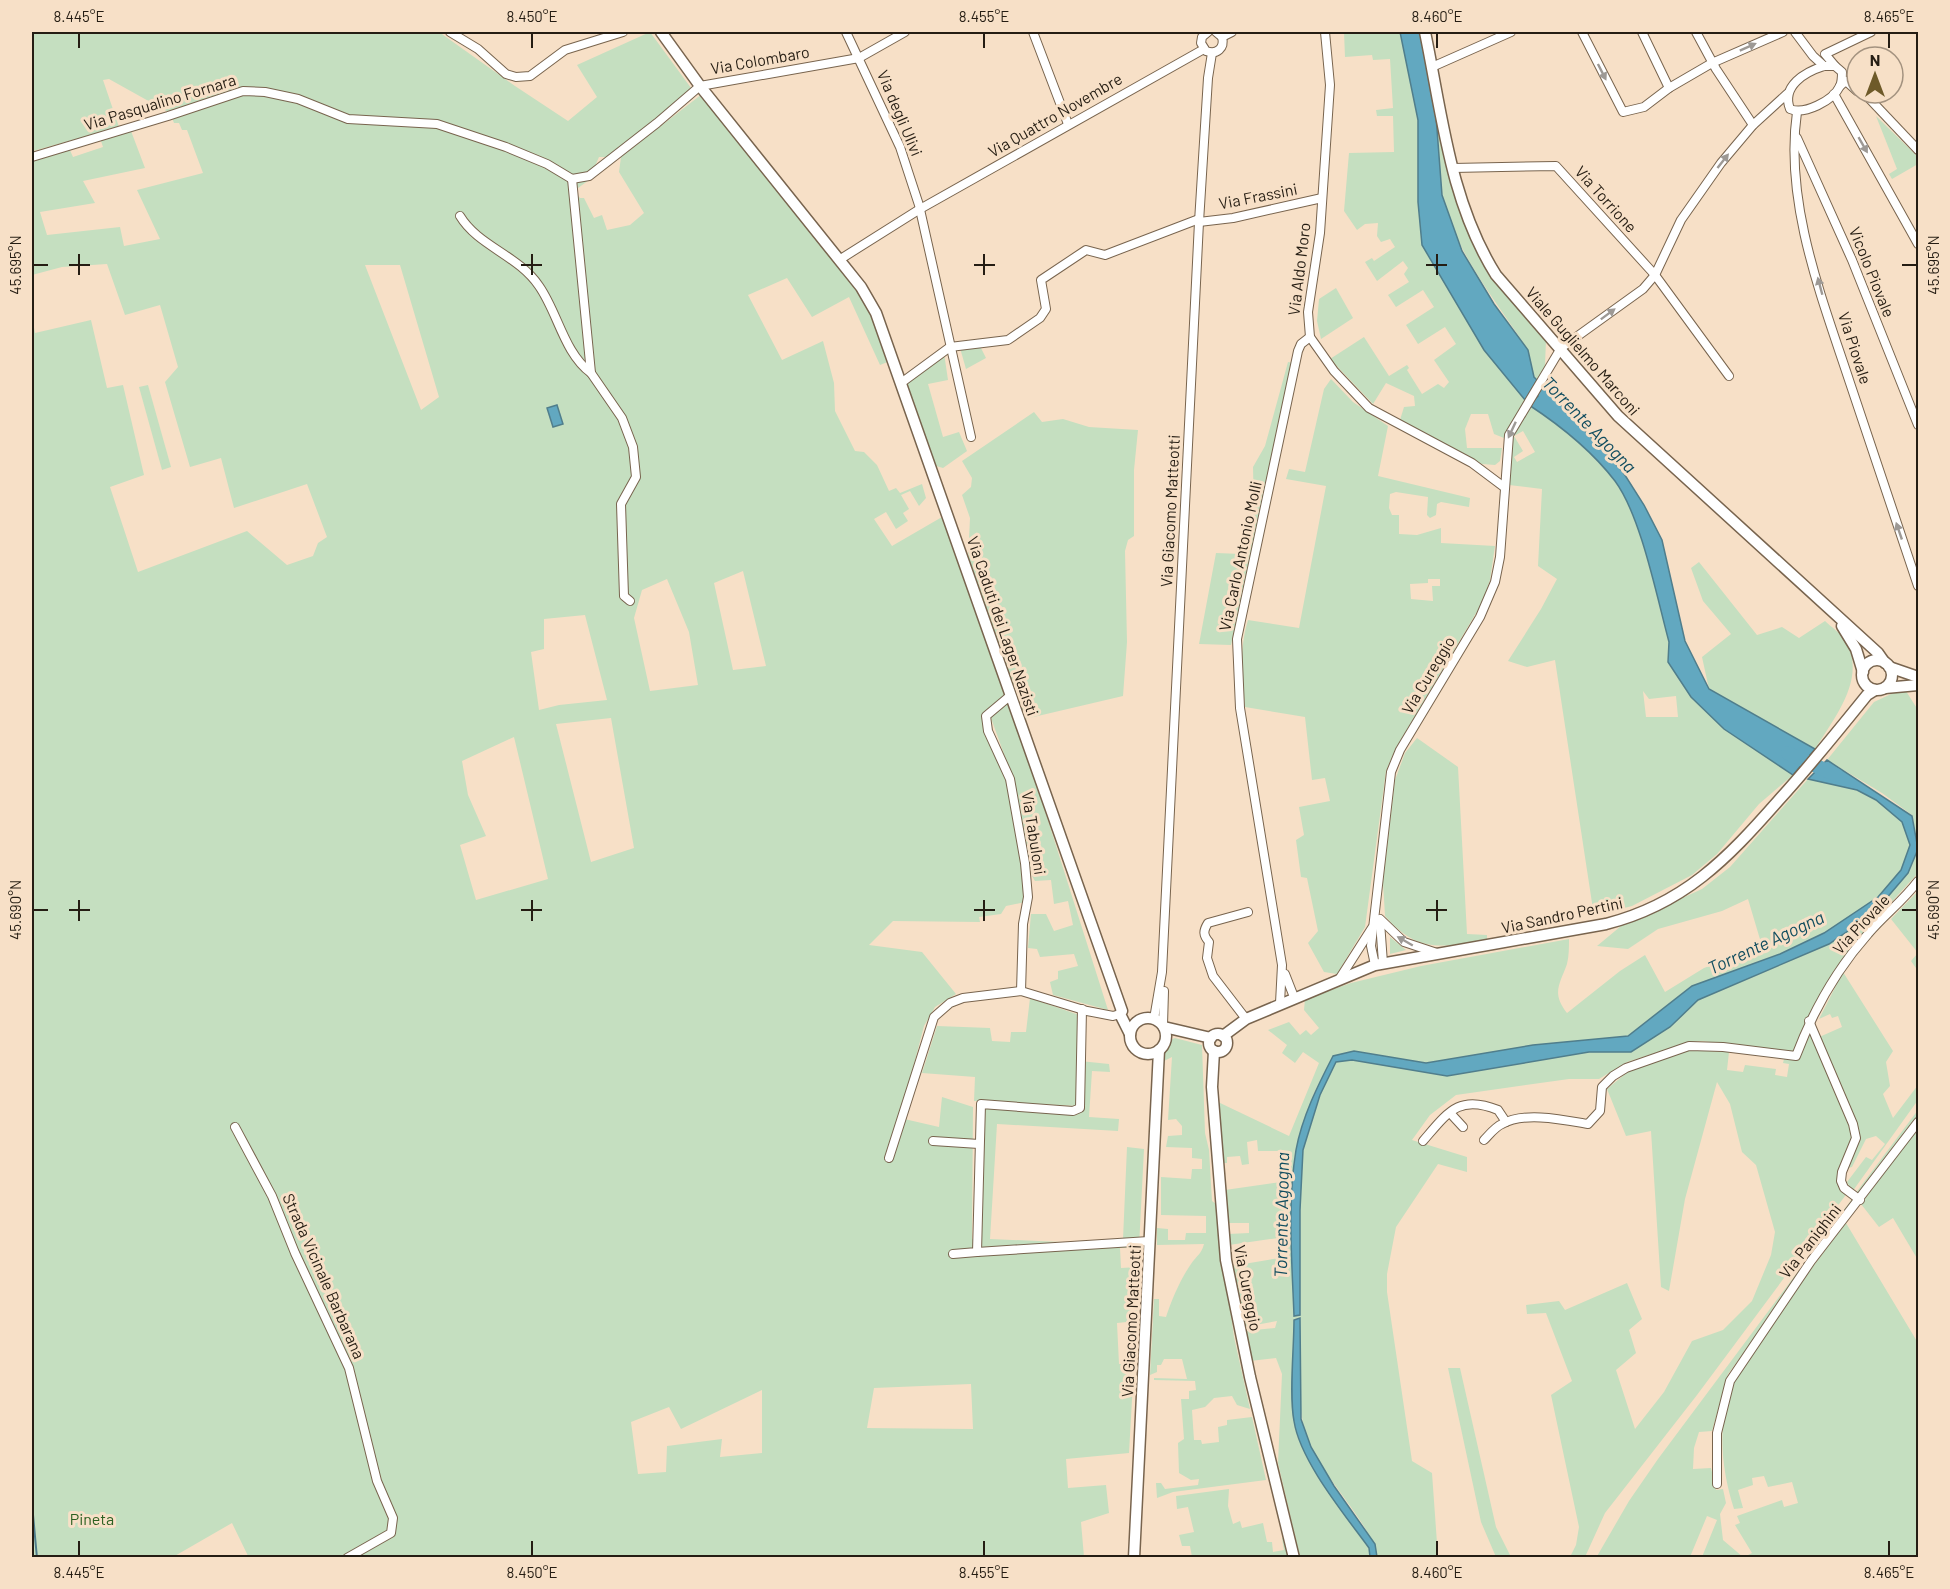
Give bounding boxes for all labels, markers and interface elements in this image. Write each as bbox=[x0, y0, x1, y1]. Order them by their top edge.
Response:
text: 8.445°E bbox=[53, 7, 105, 25]
text: 8.450°E bbox=[506, 7, 558, 25]
text: 8.455°E bbox=[959, 7, 1009, 25]
text: 8.460°E bbox=[1411, 7, 1463, 25]
text: 8.465°E bbox=[1864, 7, 1914, 25]
street label: Via Colombaro bbox=[709, 41, 811, 78]
one-way arrow bbox=[1739, 43, 1756, 52]
north arrow bbox=[1845, 45, 1905, 105]
text: N bbox=[1870, 50, 1880, 69]
one-way arrow bbox=[1597, 64, 1607, 81]
street label: Via degli Ulivi bbox=[874, 67, 927, 159]
street label: Via Quattro Novembre bbox=[984, 68, 1125, 161]
street label: Via Pasqualino Fornara bbox=[82, 69, 238, 134]
one-way arrow bbox=[1858, 137, 1868, 154]
one-way arrow bbox=[1717, 153, 1730, 169]
street label: Via Torrione bbox=[1572, 161, 1641, 236]
street label: Via Frassini bbox=[1217, 179, 1299, 212]
street label: Via Aldo Moro bbox=[1283, 221, 1314, 317]
street label: Vicolo Piovale bbox=[1846, 224, 1899, 320]
text: 45.695°N bbox=[6, 235, 24, 295]
text: 45.695°N bbox=[1924, 235, 1942, 295]
one-way arrow bbox=[1814, 276, 1824, 295]
street label: Viale Guglielmo Marconi bbox=[1522, 283, 1644, 419]
one-way arrow bbox=[1601, 309, 1616, 321]
street label: Via Piovale bbox=[1835, 309, 1876, 386]
water label: Torrente Agogna bbox=[1538, 371, 1641, 477]
one-way arrow bbox=[1508, 421, 1517, 438]
street label: Via Giacomo Matteotti bbox=[1156, 434, 1183, 588]
street label: Via Carlo Antonio Molli bbox=[1214, 479, 1265, 633]
one-way arrow bbox=[1894, 522, 1904, 540]
street label: Via Caduti dei Lager Nazisti bbox=[964, 533, 1043, 718]
street label: Via Cureggio bbox=[1397, 632, 1458, 717]
street label: Via Tabuloni bbox=[1019, 790, 1050, 876]
text: 45.690°N bbox=[6, 880, 24, 940]
text: 45.690°N bbox=[1924, 880, 1942, 940]
street label: Via Piovale bbox=[1828, 890, 1893, 957]
street label: Via Sandro Pertini bbox=[1499, 892, 1624, 937]
water label: Torrente Agogna bbox=[1704, 906, 1827, 979]
one-way arrow bbox=[1397, 936, 1413, 947]
water label: Torrente Agogna bbox=[1269, 1152, 1293, 1278]
street label: Strada Vicinale Barbarana bbox=[279, 1190, 370, 1361]
street label: Via Panighini bbox=[1775, 1200, 1845, 1282]
street label: Via Cureggio bbox=[1231, 1243, 1266, 1333]
street label: Via Giacomo Matteotti bbox=[1117, 1244, 1144, 1398]
park label: Pineta bbox=[70, 1509, 114, 1528]
text: 8.445°E bbox=[53, 1563, 105, 1581]
text: 8.450°E bbox=[506, 1563, 558, 1581]
text: 8.455°E bbox=[959, 1563, 1009, 1581]
text: 8.460°E bbox=[1411, 1563, 1463, 1581]
text: 8.465°E bbox=[1864, 1563, 1914, 1581]

